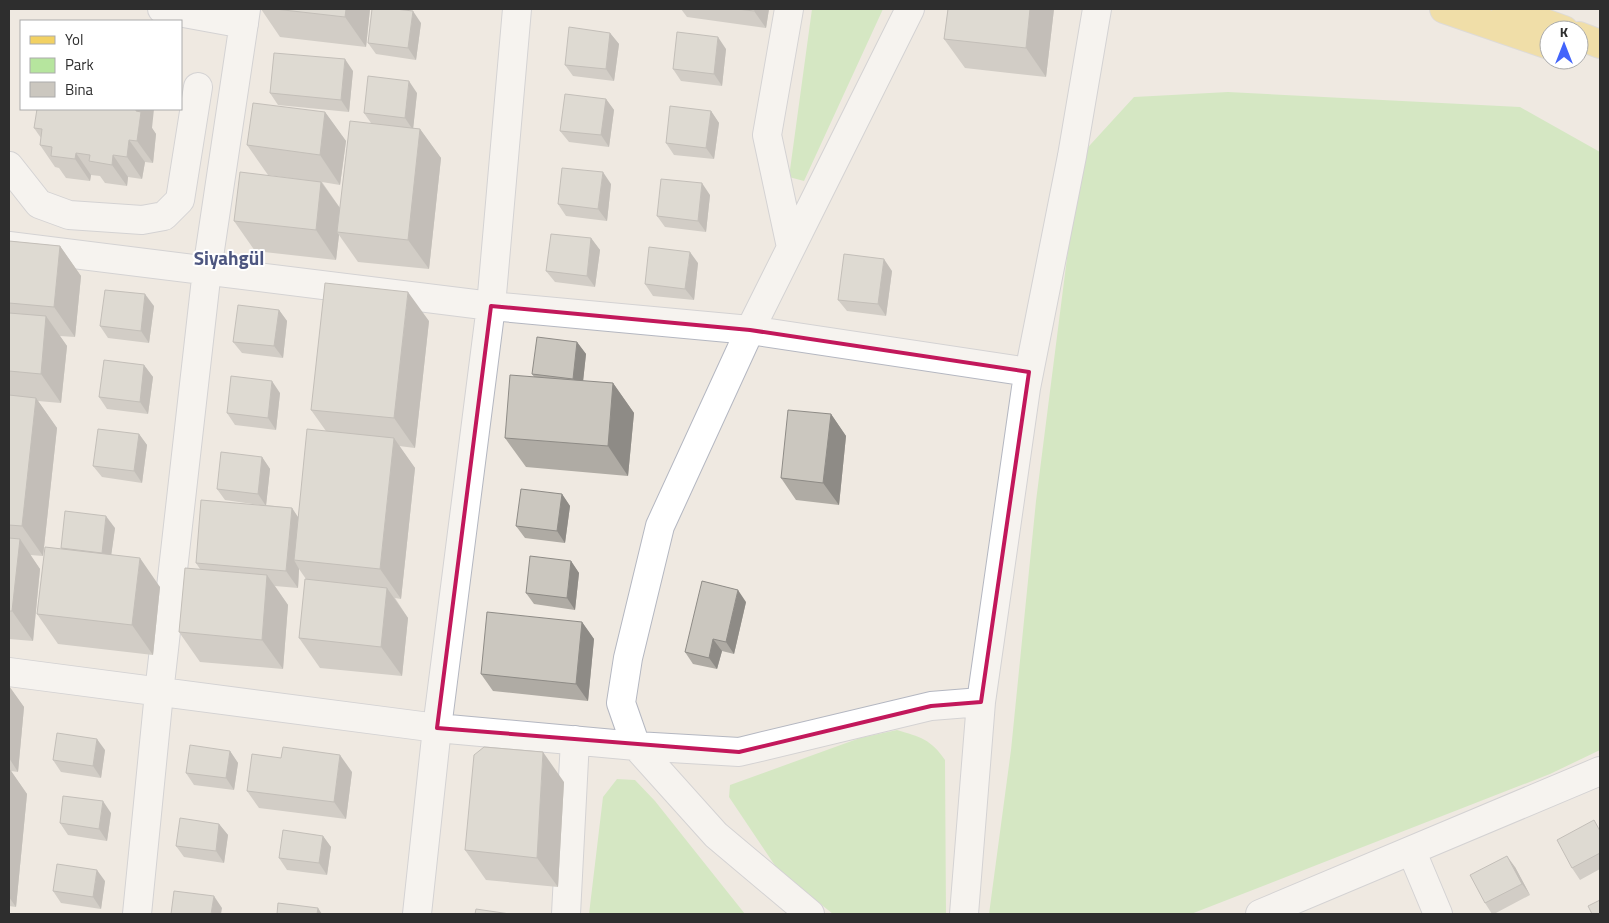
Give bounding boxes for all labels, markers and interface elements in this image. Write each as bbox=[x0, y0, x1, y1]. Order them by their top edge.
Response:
legend bbox=[20, 20, 182, 110]
north arrow bbox=[1539, 20, 1589, 70]
text: K bbox=[1560, 21, 1569, 42]
text: Yol bbox=[65, 28, 83, 51]
text: Park bbox=[65, 53, 94, 76]
text: Bina bbox=[65, 78, 94, 101]
district label: Siyahgül bbox=[194, 243, 264, 272]

